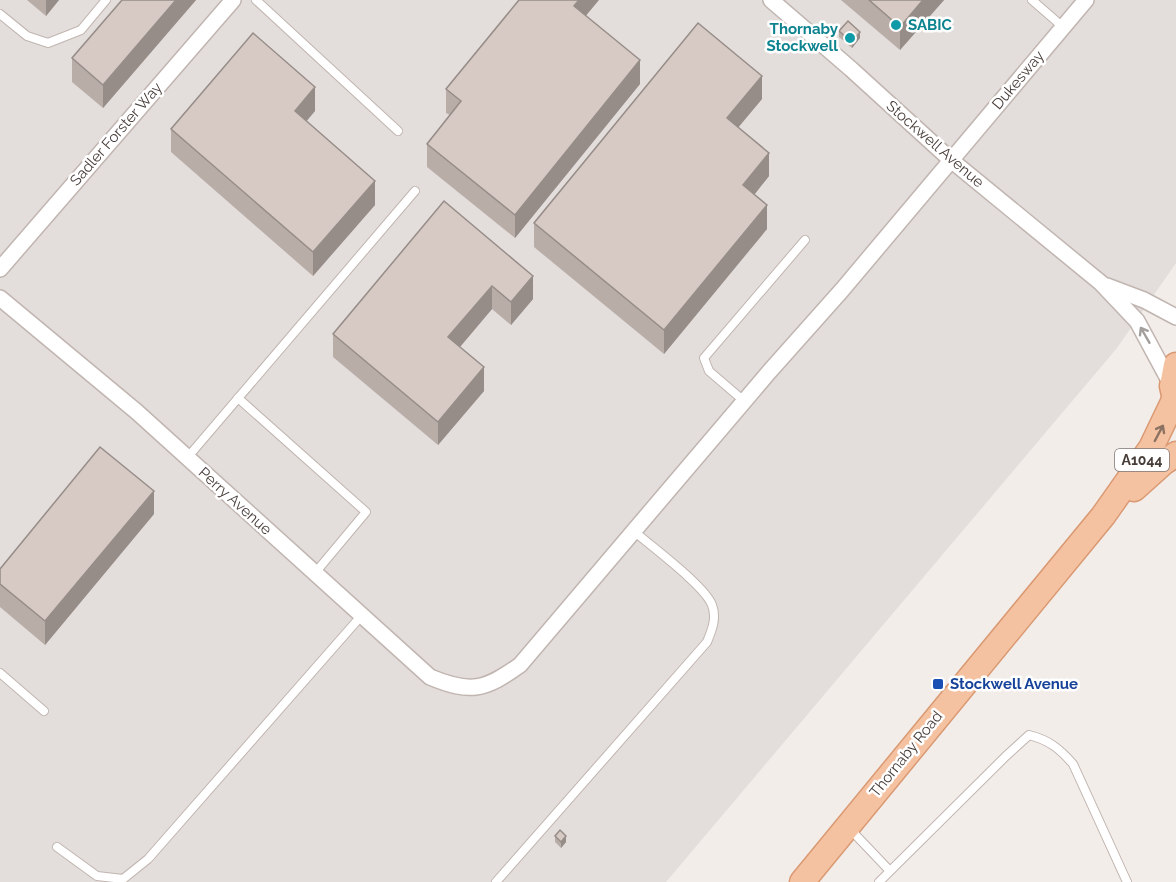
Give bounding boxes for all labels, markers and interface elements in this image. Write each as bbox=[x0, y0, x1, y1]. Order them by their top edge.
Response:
place label: SABIC bbox=[908, 16, 952, 34]
marker: SABIC bbox=[889, 18, 903, 32]
place label: Thornaby Stockwell bbox=[767, 20, 839, 55]
marker: Thornaby Stockwell bbox=[843, 31, 857, 45]
street label: Dukesway bbox=[988, 47, 1048, 113]
street label: Sadler Forster Way bbox=[66, 79, 166, 189]
street label: Stockwell Avenue bbox=[883, 97, 988, 191]
one-way arrow bbox=[1139, 326, 1150, 344]
one-way arrow bbox=[1154, 424, 1165, 442]
road number: A1044 bbox=[1115, 449, 1169, 471]
street label: Perry Avenue bbox=[195, 463, 275, 539]
place label: Stockwell Avenue bbox=[950, 675, 1078, 693]
marker: Stockwell Avenue bbox=[931, 677, 945, 691]
street label: Thornaby Road bbox=[866, 707, 946, 801]

